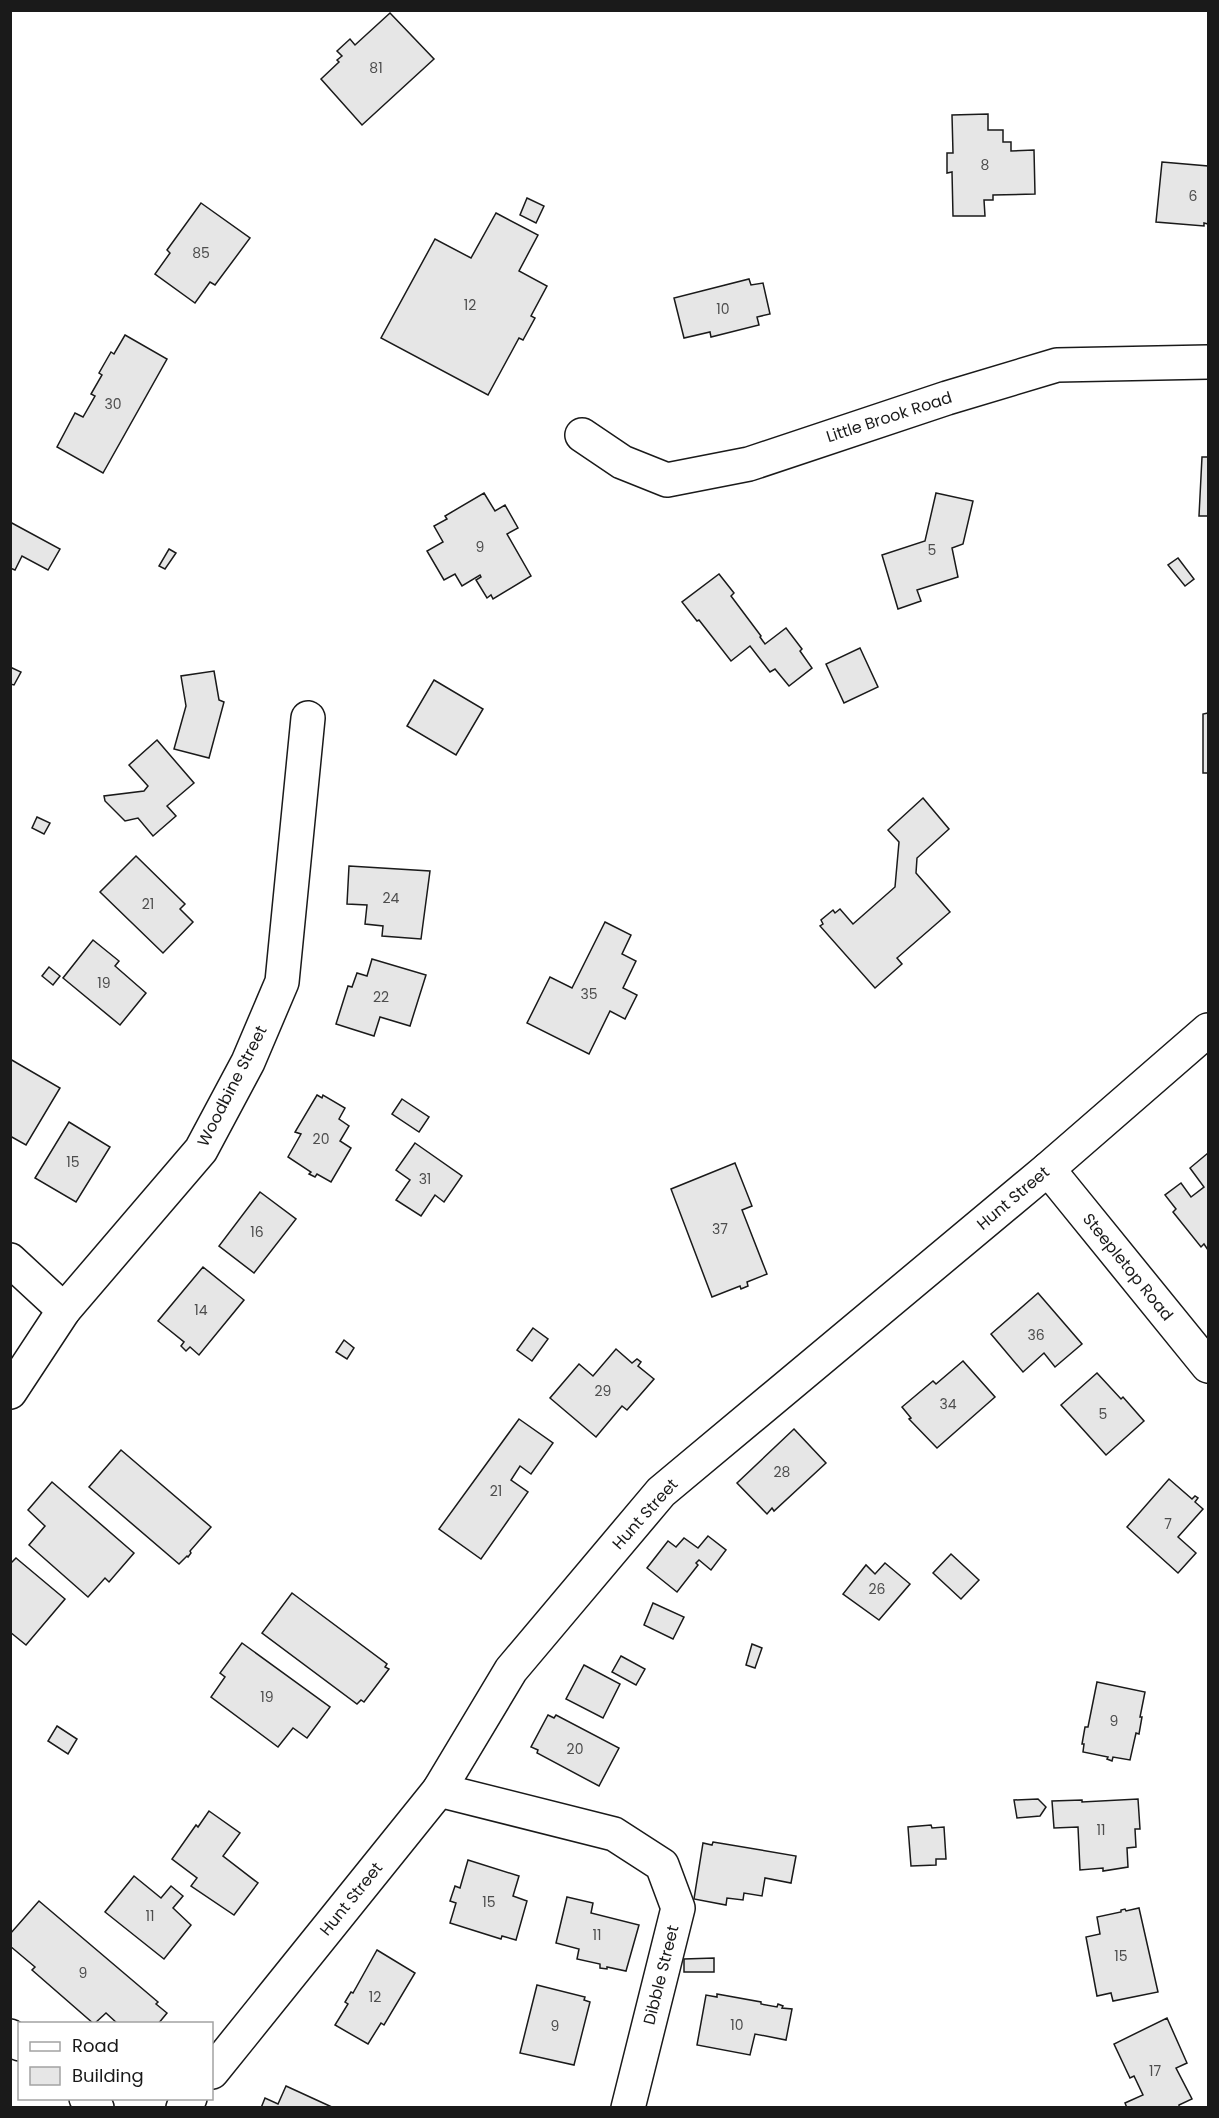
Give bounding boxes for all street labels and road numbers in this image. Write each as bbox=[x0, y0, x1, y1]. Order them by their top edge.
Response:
street label: Little Brook Road bbox=[823, 386, 955, 448]
street label: Woodbine Street bbox=[192, 1021, 273, 1150]
street label: Hunt Street bbox=[972, 1161, 1054, 1235]
street label: Steepletop Road bbox=[1077, 1208, 1179, 1326]
street label: Hunt Street bbox=[607, 1473, 683, 1555]
street label: Hunt Street bbox=[314, 1857, 388, 1941]
street label: Dibble Street bbox=[638, 1923, 685, 2027]

